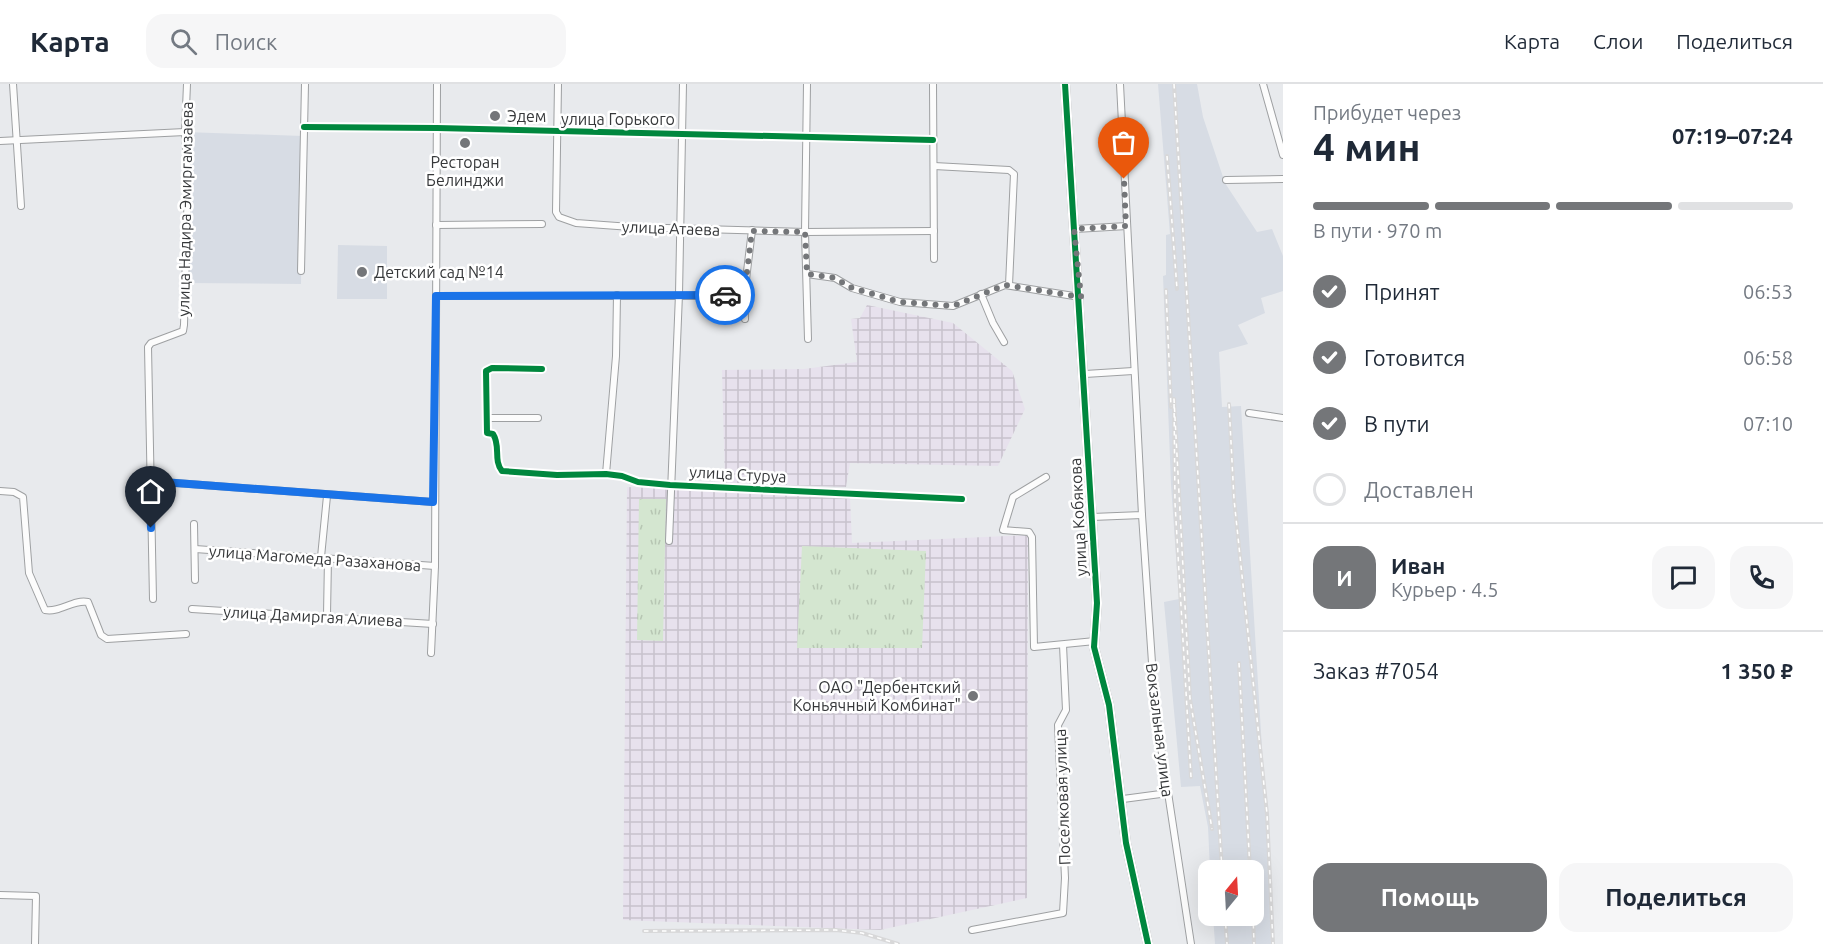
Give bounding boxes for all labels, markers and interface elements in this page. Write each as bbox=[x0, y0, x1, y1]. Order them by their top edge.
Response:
search box bbox=[146, 14, 566, 68]
icon: search bbox=[167, 25, 200, 58]
text: Карта bbox=[30, 26, 110, 57]
text: Поиск bbox=[215, 29, 277, 54]
text: Карта bbox=[1504, 29, 1560, 53]
text: Слои bbox=[1593, 29, 1643, 53]
text: Поделиться bbox=[1676, 29, 1793, 53]
street label: улица Надира Эмиргамзаева bbox=[174, 101, 196, 317]
text: Прибудет через bbox=[1313, 101, 1461, 124]
place label: Эдем bbox=[507, 107, 546, 125]
marker: Эдем bbox=[488, 109, 502, 123]
street label: улица Горького bbox=[561, 110, 675, 128]
pin bbox=[1098, 117, 1149, 179]
text: 07:19–07:24 bbox=[1672, 123, 1793, 148]
text: 4 мин bbox=[1313, 125, 1421, 168]
icon: bag bbox=[1107, 126, 1140, 159]
marker: Ресторан Белинджи bbox=[458, 136, 472, 150]
place label: Ресторан Белинджи bbox=[426, 153, 504, 189]
street label: улица Атаева bbox=[621, 217, 721, 239]
text: В пути · 970 m bbox=[1313, 219, 1442, 242]
place label: Детский сад №14 bbox=[374, 263, 504, 281]
marker: Детский сад №14 bbox=[355, 265, 369, 279]
courier bbox=[695, 265, 755, 325]
icon: check bbox=[1313, 275, 1346, 308]
icon: car bbox=[709, 279, 742, 312]
text: Принят bbox=[1364, 279, 1440, 304]
text: 06:53 bbox=[1743, 280, 1793, 303]
icon: check bbox=[1313, 341, 1346, 374]
text: Готовится bbox=[1364, 345, 1465, 370]
text: 06:58 bbox=[1743, 346, 1793, 369]
icon: check bbox=[1313, 407, 1346, 440]
text: В пути bbox=[1364, 411, 1430, 436]
text: 07:10 bbox=[1743, 412, 1793, 435]
street label: улица Кобякова bbox=[1066, 457, 1090, 577]
street label: улица Стуруа bbox=[689, 462, 787, 486]
pin bbox=[125, 466, 176, 528]
icon: home bbox=[134, 475, 167, 508]
text: Доставлен bbox=[1364, 477, 1474, 502]
street label: улица Магомеда Разаханова bbox=[208, 542, 422, 574]
button: chat bbox=[1652, 546, 1715, 609]
button: phone bbox=[1730, 546, 1793, 609]
text: Иван bbox=[1391, 553, 1445, 578]
text: И bbox=[1336, 565, 1353, 590]
text: Курьер · 4.5 bbox=[1391, 578, 1498, 601]
street label: улица Дамиргая Алиева bbox=[223, 602, 403, 630]
text: Заказ #7054 bbox=[1313, 658, 1439, 683]
text: 1 350 ₽ bbox=[1721, 658, 1793, 683]
street label: Вокзальная улица bbox=[1143, 662, 1177, 798]
place label: ОАО "Дербентский Коньячный Комбинат" bbox=[793, 678, 961, 714]
marker: ОАО "Дербентский Коньячный Комбинат" bbox=[966, 689, 980, 703]
street label: Поселковая улица bbox=[1051, 729, 1073, 865]
north arrow bbox=[1198, 860, 1264, 926]
map controls bbox=[1198, 860, 1264, 926]
button: Помощь bbox=[1313, 863, 1547, 932]
button: Поделиться bbox=[1559, 863, 1793, 932]

